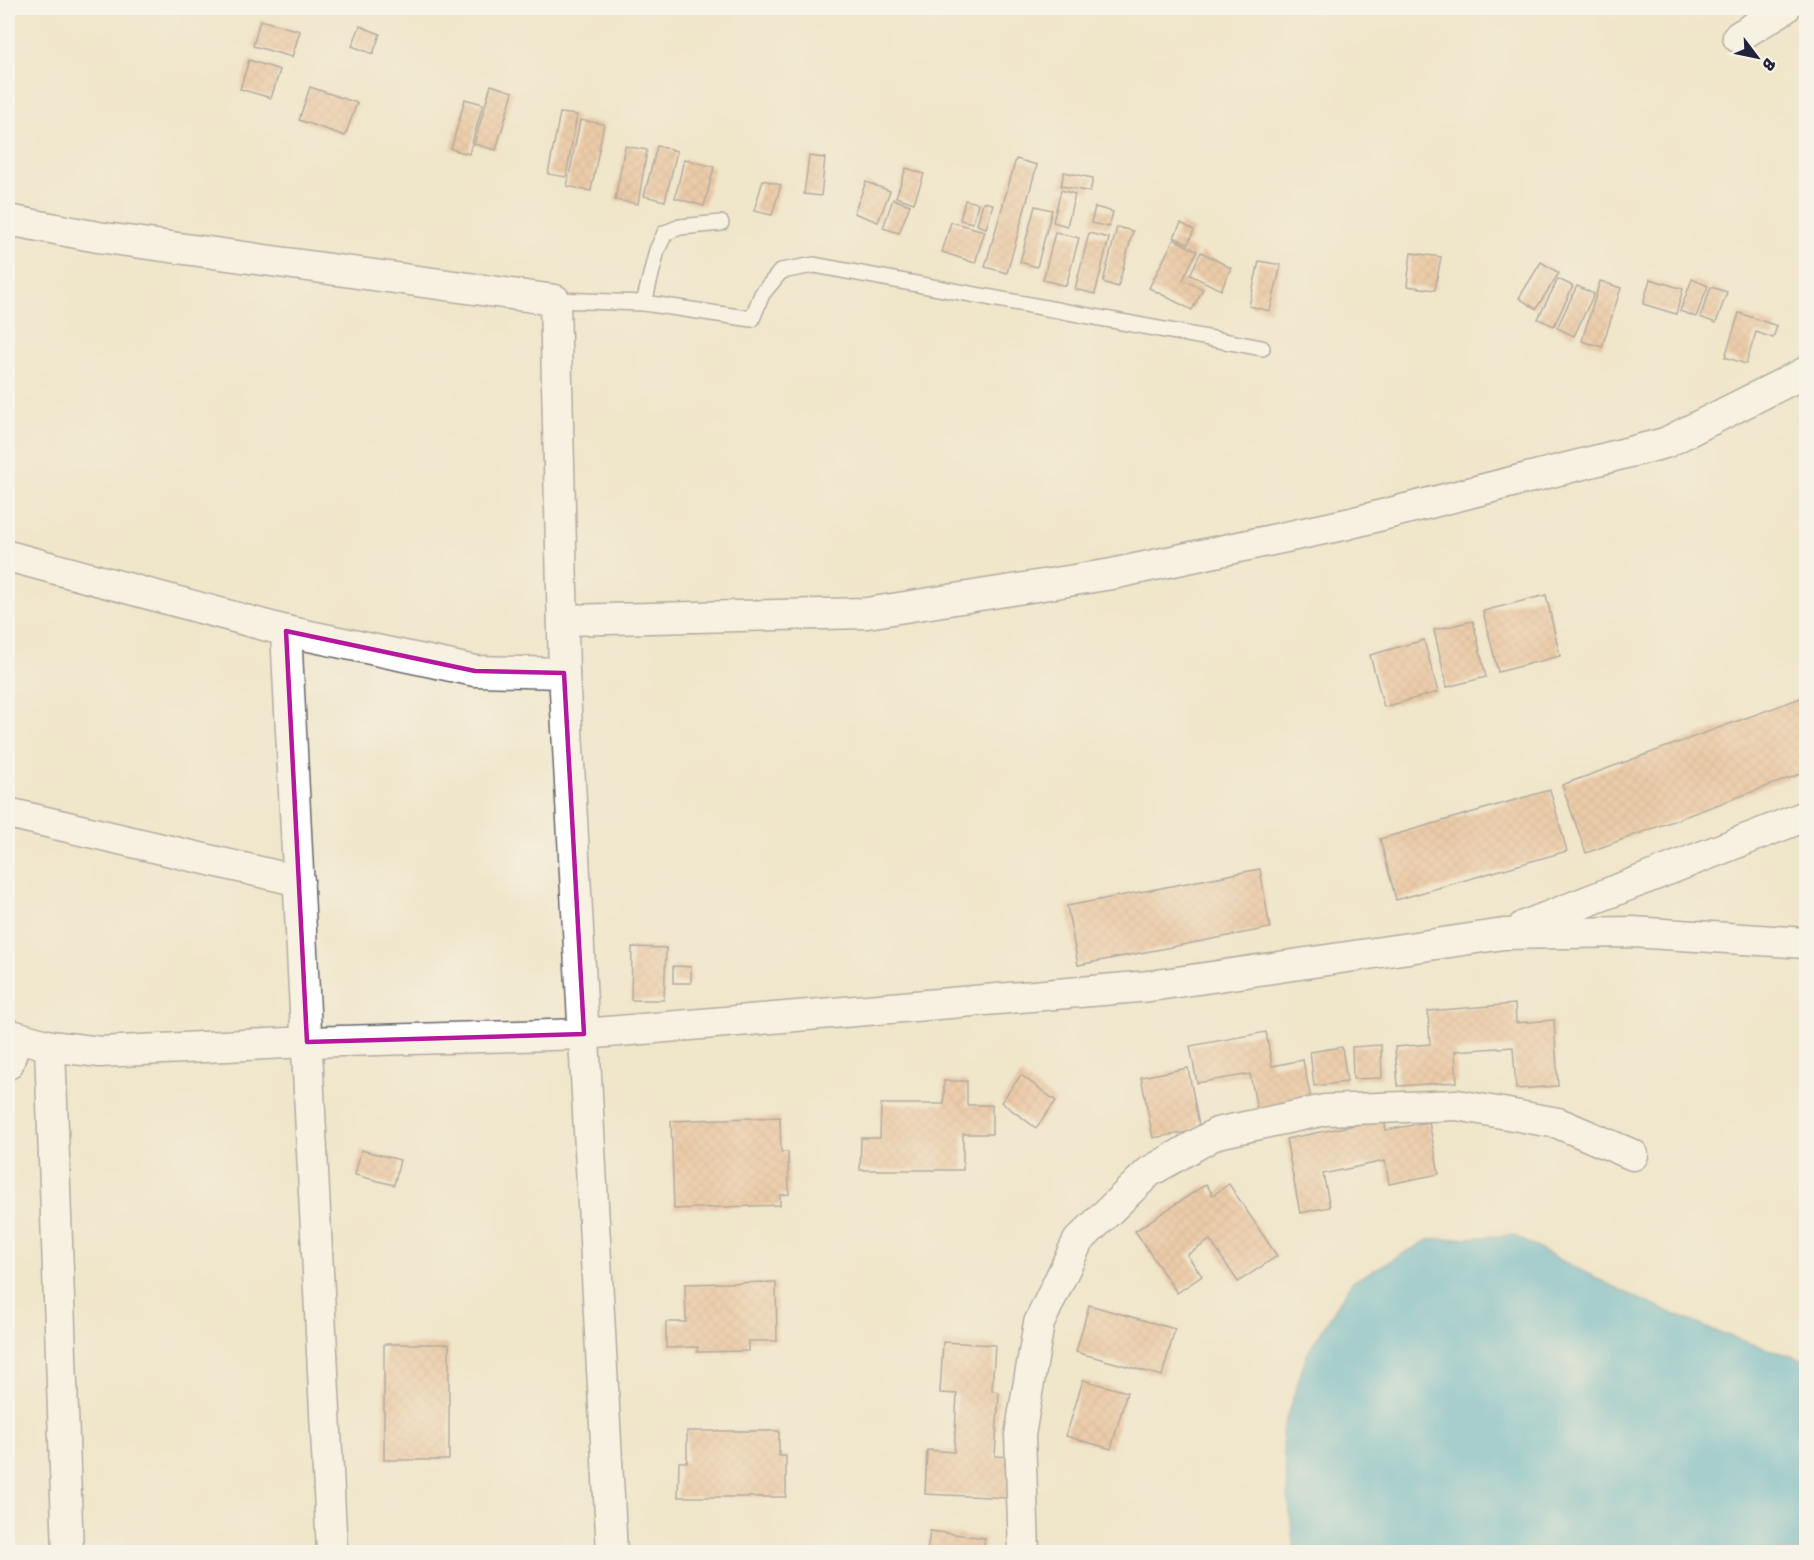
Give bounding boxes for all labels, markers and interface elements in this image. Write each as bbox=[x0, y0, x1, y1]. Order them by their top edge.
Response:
north arrow bbox=[1727, 27, 1787, 87]
text: B bbox=[1754, 53, 1784, 77]

